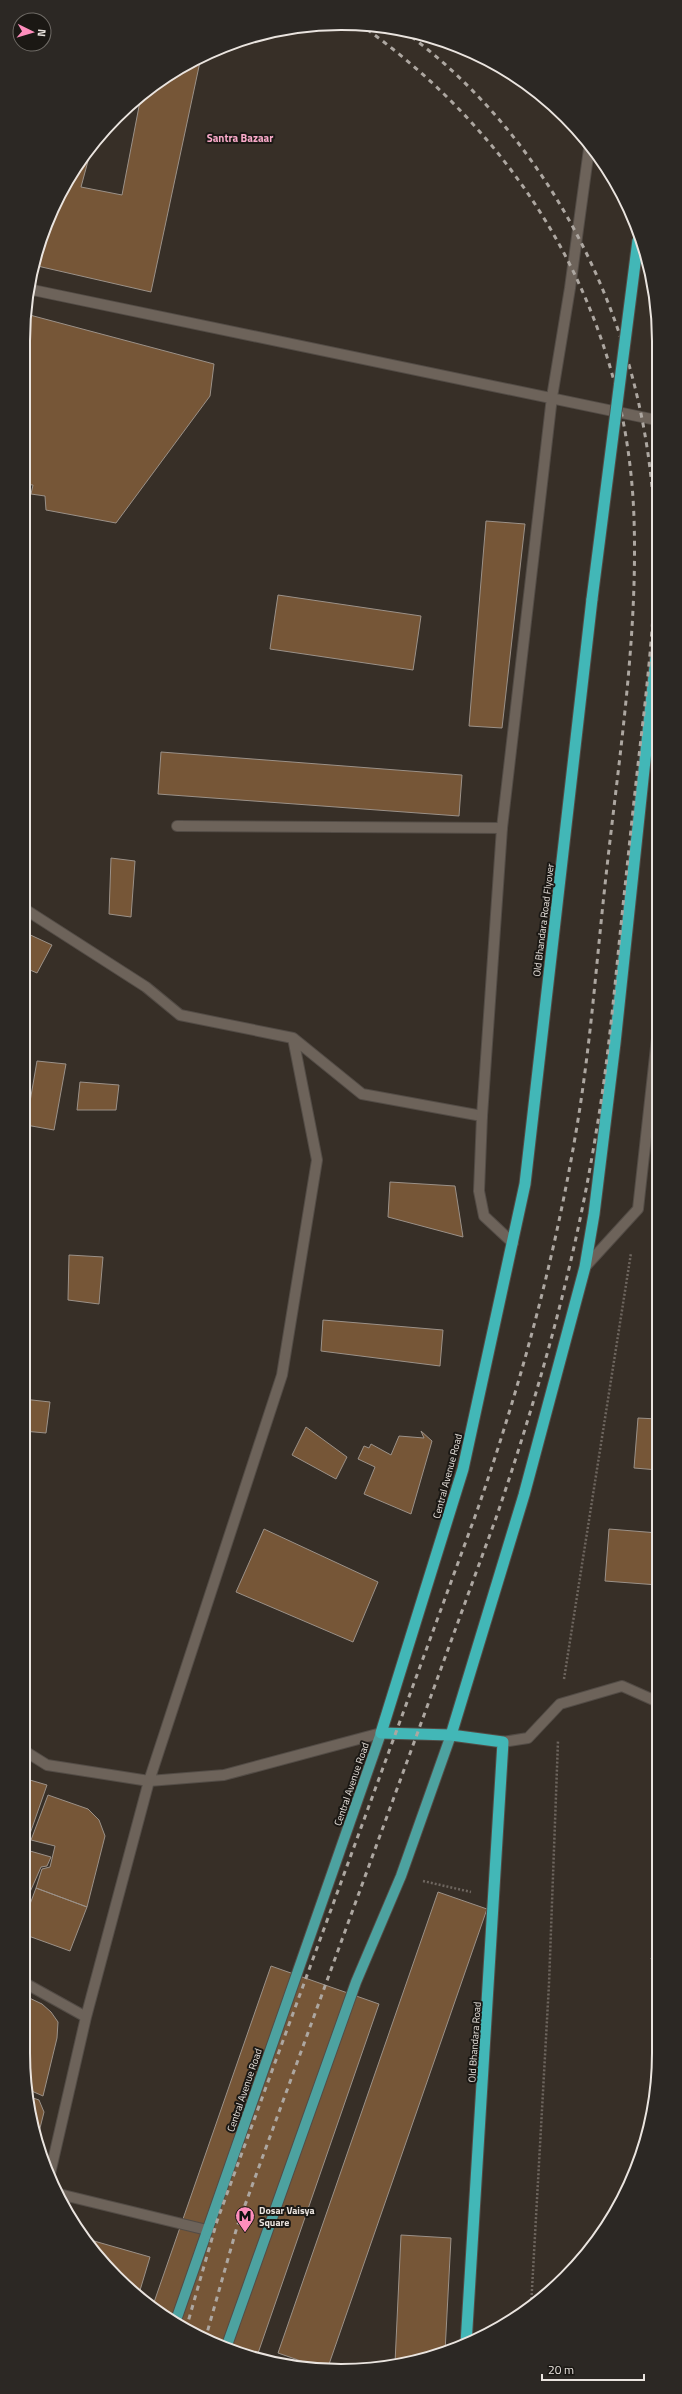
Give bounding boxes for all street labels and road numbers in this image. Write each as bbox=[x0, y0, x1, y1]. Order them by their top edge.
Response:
street label: Old Bhandara Road Flyover bbox=[529, 862, 558, 977]
street label: Central Avenue Road bbox=[429, 1432, 466, 1520]
street label: Central Avenue Road bbox=[330, 1740, 373, 1828]
street label: Old Bhandara Road bbox=[464, 2001, 485, 2083]
street label: Central Avenue Road bbox=[223, 2046, 266, 2134]

